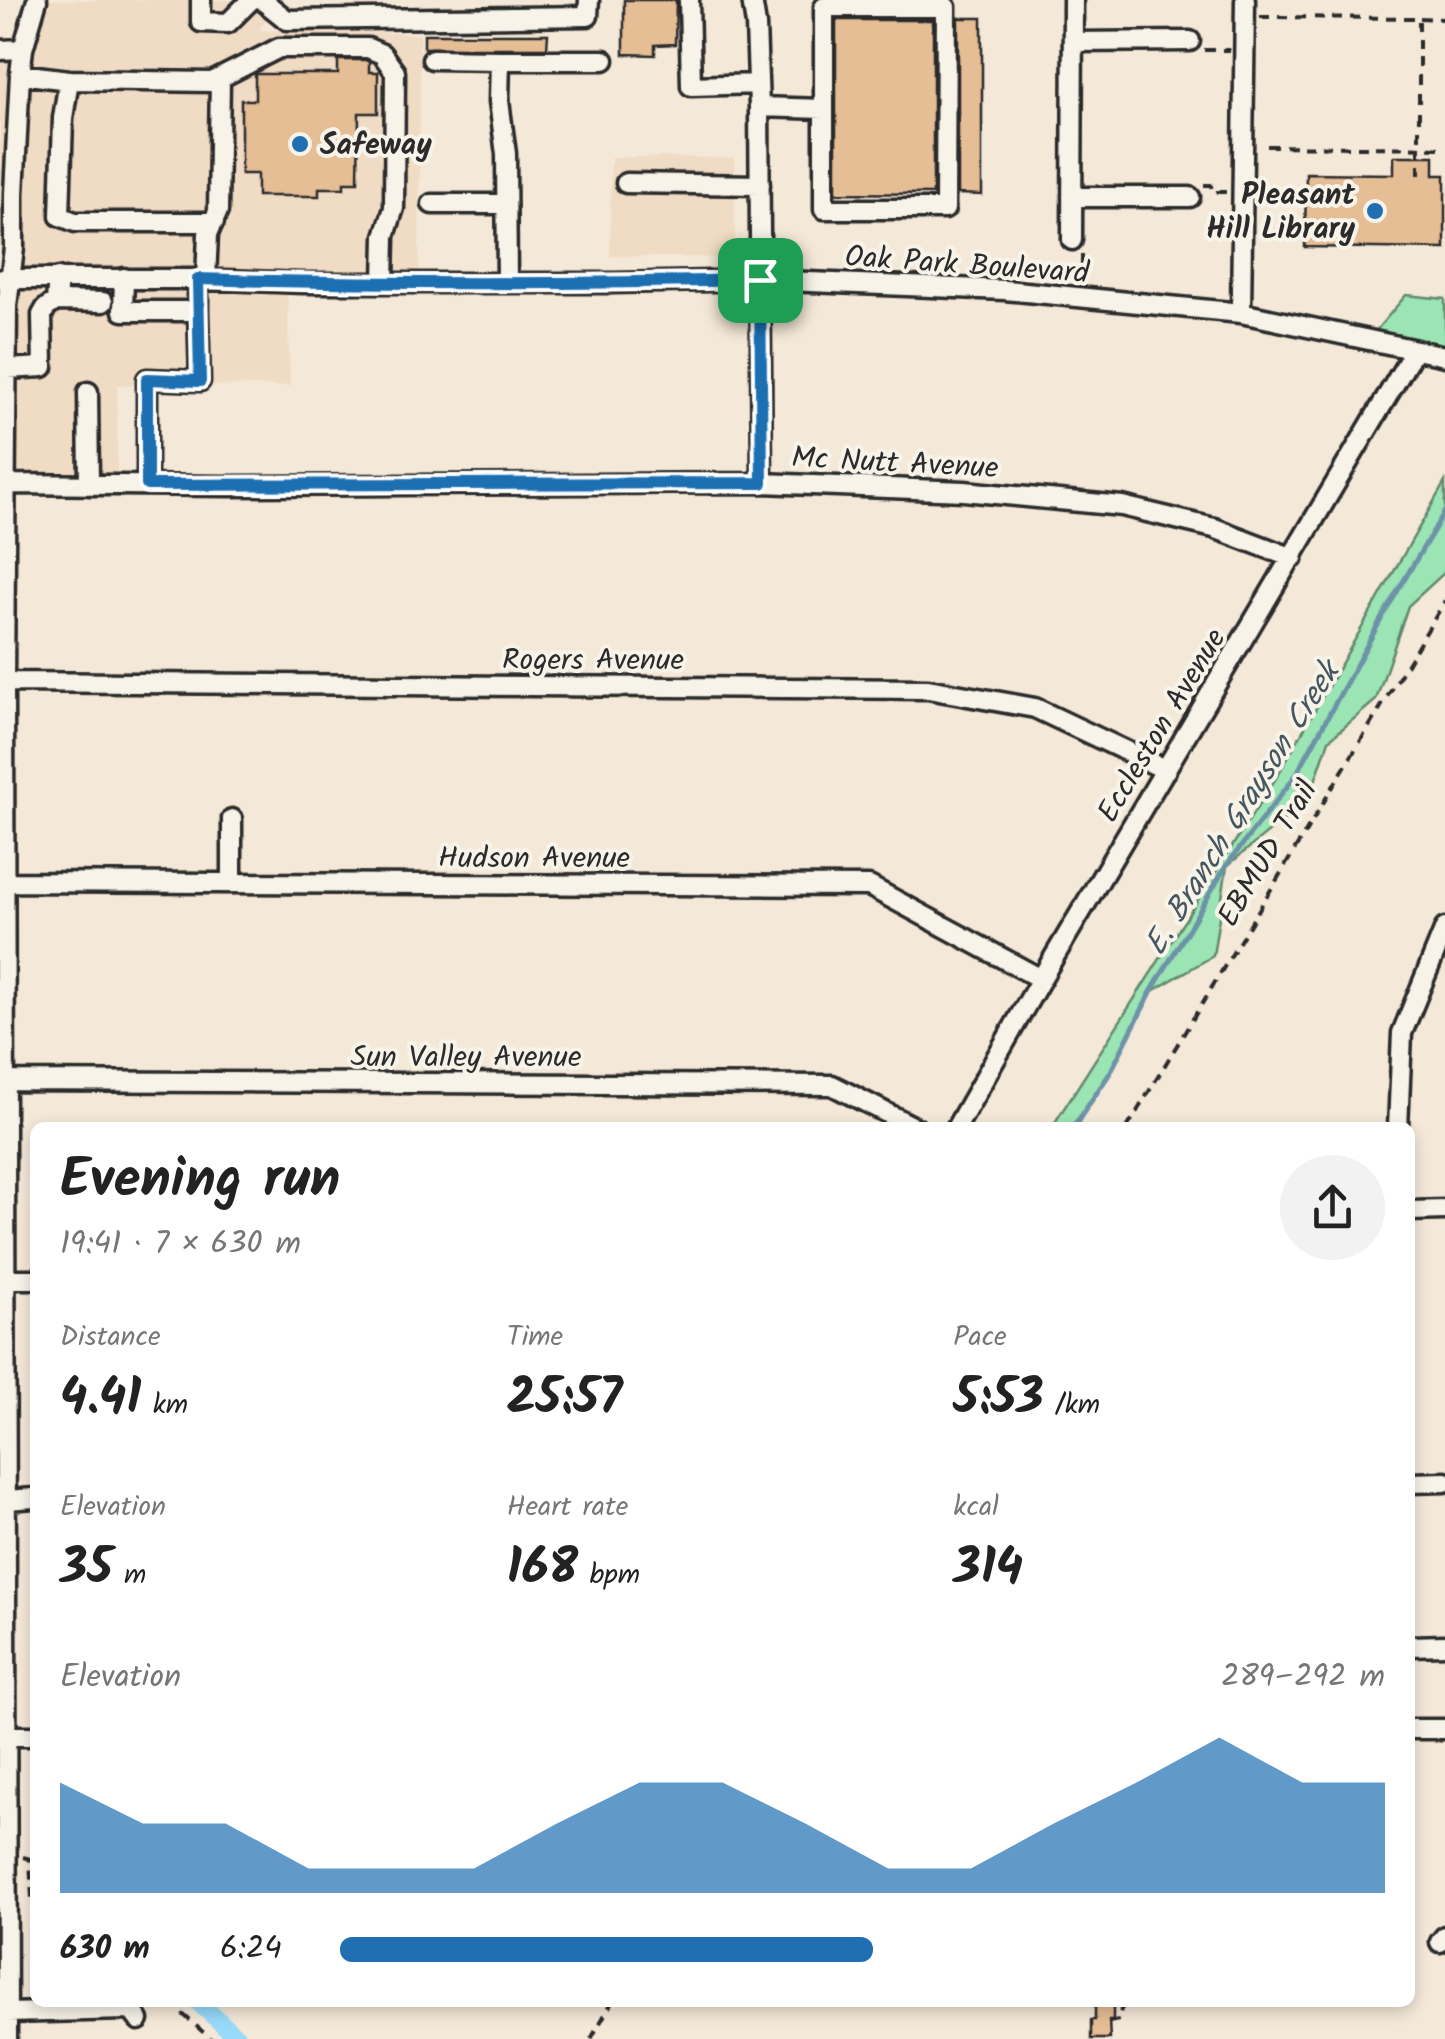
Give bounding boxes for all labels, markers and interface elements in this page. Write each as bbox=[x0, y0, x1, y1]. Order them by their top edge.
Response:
place label: Safeway bbox=[320, 122, 432, 170]
marker: Safeway bbox=[289, 133, 311, 155]
place label: Pleasant Hill Library bbox=[1206, 172, 1355, 254]
marker: Pleasant Hill Library bbox=[1364, 200, 1386, 222]
street label: Oak Park Boulevard bbox=[843, 234, 1092, 299]
pin bbox=[718, 238, 803, 323]
icon: arrive bbox=[733, 253, 788, 308]
street label: Mc Nutt Avenue bbox=[790, 435, 1000, 493]
street label: Eccleston Avenue bbox=[1086, 620, 1240, 832]
street label: Rogers Avenue bbox=[502, 637, 684, 685]
water label: E. Branch Grayson Creek bbox=[1132, 649, 1356, 966]
street label: EBMUD Trail bbox=[1206, 771, 1332, 937]
street label: Hudson Avenue bbox=[438, 835, 630, 883]
street label: Sun Valley Avenue bbox=[350, 1034, 582, 1082]
text: Evening run bbox=[60, 1138, 340, 1225]
button: share bbox=[1280, 1155, 1385, 1260]
text: 19:41 · 7 × 630 m bbox=[60, 1219, 301, 1270]
text: Distance bbox=[60, 1315, 161, 1360]
text: Time bbox=[507, 1315, 563, 1360]
text: Pace bbox=[953, 1315, 1007, 1360]
text: 4.41 bbox=[60, 1360, 141, 1440]
text: 25:57 bbox=[507, 1360, 622, 1440]
text: 5:53 bbox=[953, 1360, 1044, 1440]
text: km bbox=[141, 1383, 188, 1428]
text: /km bbox=[1044, 1383, 1100, 1428]
text: Elevation bbox=[60, 1485, 166, 1530]
text: Heart rate bbox=[507, 1485, 628, 1530]
text: kcal bbox=[953, 1485, 999, 1530]
text: 35 bbox=[60, 1530, 113, 1610]
text: 168 bbox=[507, 1530, 578, 1610]
text: 314 bbox=[953, 1530, 1023, 1610]
text: m bbox=[113, 1553, 146, 1598]
text: bpm bbox=[578, 1553, 640, 1598]
text: Elevation bbox=[60, 1652, 181, 1703]
text: 289–292 m bbox=[1221, 1652, 1385, 1703]
text: 630 m bbox=[60, 1924, 150, 1975]
text: 6:24 bbox=[220, 1924, 282, 1975]

